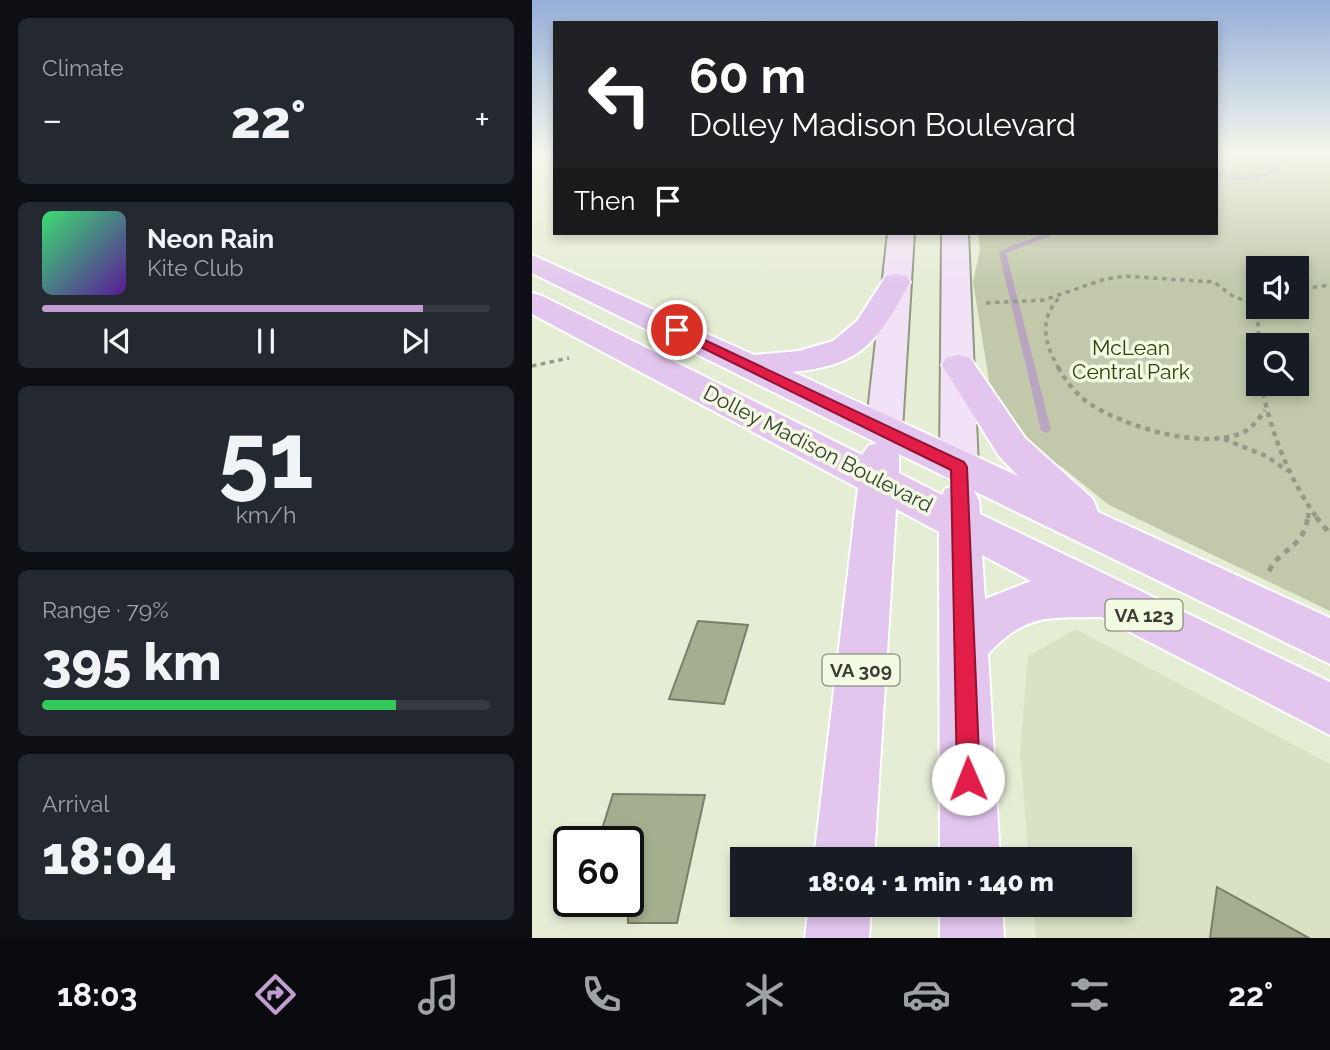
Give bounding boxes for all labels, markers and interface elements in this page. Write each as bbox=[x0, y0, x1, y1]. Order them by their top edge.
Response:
text: 60 m bbox=[689, 47, 806, 104]
icon: left bbox=[574, 49, 665, 140]
text: Climate bbox=[42, 54, 124, 81]
text: 22° bbox=[231, 89, 306, 150]
text: − bbox=[42, 97, 62, 142]
text: + bbox=[474, 97, 490, 142]
text: Dolley Madison Boulevard bbox=[689, 106, 1076, 143]
icon: arrive bbox=[649, 182, 687, 220]
text: Then bbox=[574, 186, 635, 216]
text: Neon Rain bbox=[147, 224, 274, 254]
text: Kite Club bbox=[147, 254, 244, 281]
map controls bbox=[1246, 256, 1309, 396]
button: sound bbox=[1246, 256, 1309, 319]
pin bbox=[647, 300, 707, 360]
icon: arrive bbox=[658, 311, 696, 349]
icon: previous bbox=[98, 322, 136, 360]
icon: pause bbox=[247, 322, 285, 360]
icon: next bbox=[396, 322, 434, 360]
button: search bbox=[1246, 333, 1309, 396]
park label: McLean Central Park bbox=[1072, 335, 1190, 384]
street label: Dolley Madison Boulevard bbox=[699, 380, 937, 517]
text: 51 bbox=[218, 402, 314, 509]
text: km/h bbox=[236, 501, 296, 528]
text: Range · 79% bbox=[42, 596, 169, 623]
road number: VA 123 bbox=[1106, 600, 1182, 630]
text: 395 km bbox=[42, 631, 222, 692]
road number: VA 309 bbox=[822, 654, 900, 685]
position arrow bbox=[931, 742, 1005, 816]
text: Arrival bbox=[42, 790, 109, 817]
text: 18:04 bbox=[42, 825, 177, 886]
speed limit sign: 60 bbox=[553, 826, 644, 917]
text: 18:04 · 1 min · 140 m bbox=[808, 867, 1054, 897]
icon: directions bbox=[251, 970, 300, 1019]
icon: music bbox=[414, 970, 463, 1019]
icon: phone bbox=[577, 970, 626, 1019]
icon: climate bbox=[740, 970, 789, 1019]
icon: car bbox=[902, 970, 951, 1019]
icon: filters bbox=[1065, 970, 1114, 1019]
text: 18:03 bbox=[57, 976, 137, 1013]
text: 22° bbox=[1228, 976, 1273, 1013]

